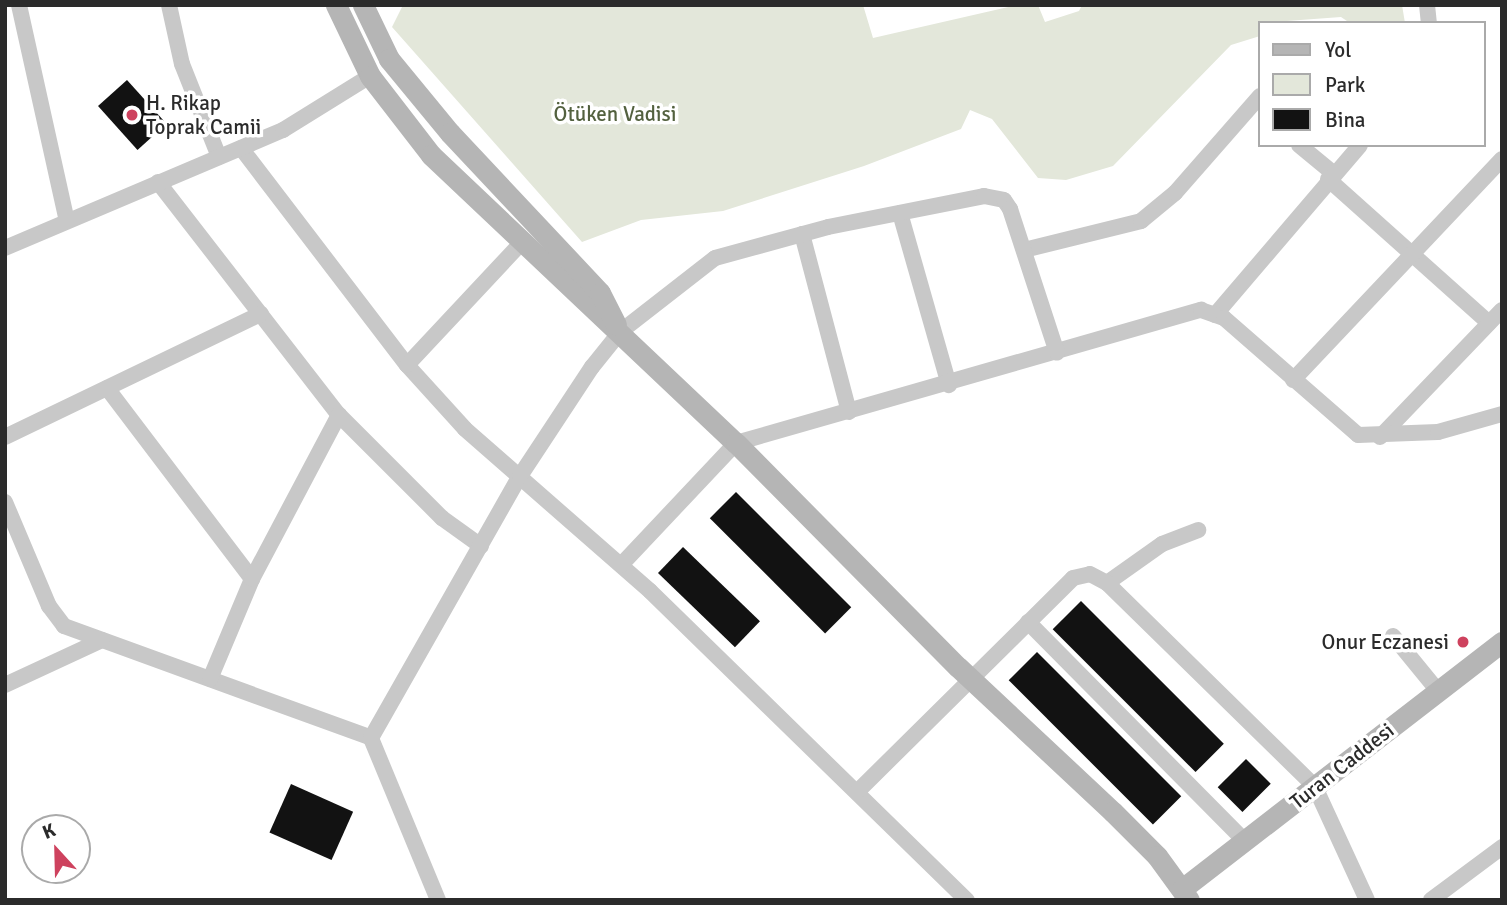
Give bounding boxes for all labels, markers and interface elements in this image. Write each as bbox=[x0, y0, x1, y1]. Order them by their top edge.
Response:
legend bbox=[1258, 21, 1486, 147]
text: Yol bbox=[1325, 37, 1351, 63]
text: Park bbox=[1325, 72, 1365, 98]
place label: H. Rikap Toprak Camii bbox=[146, 90, 261, 140]
park label: Ötüken Vadisi bbox=[554, 101, 676, 127]
marker: H. Rikap Toprak Camii bbox=[124, 107, 140, 123]
text: Bina bbox=[1325, 107, 1366, 133]
place label: Onur Eczanesi bbox=[1321, 629, 1449, 655]
marker: Onur Eczanesi bbox=[1455, 634, 1471, 650]
street label: Turan Caddesi bbox=[1285, 718, 1399, 814]
north arrow bbox=[21, 814, 91, 884]
text: K bbox=[39, 818, 59, 845]

